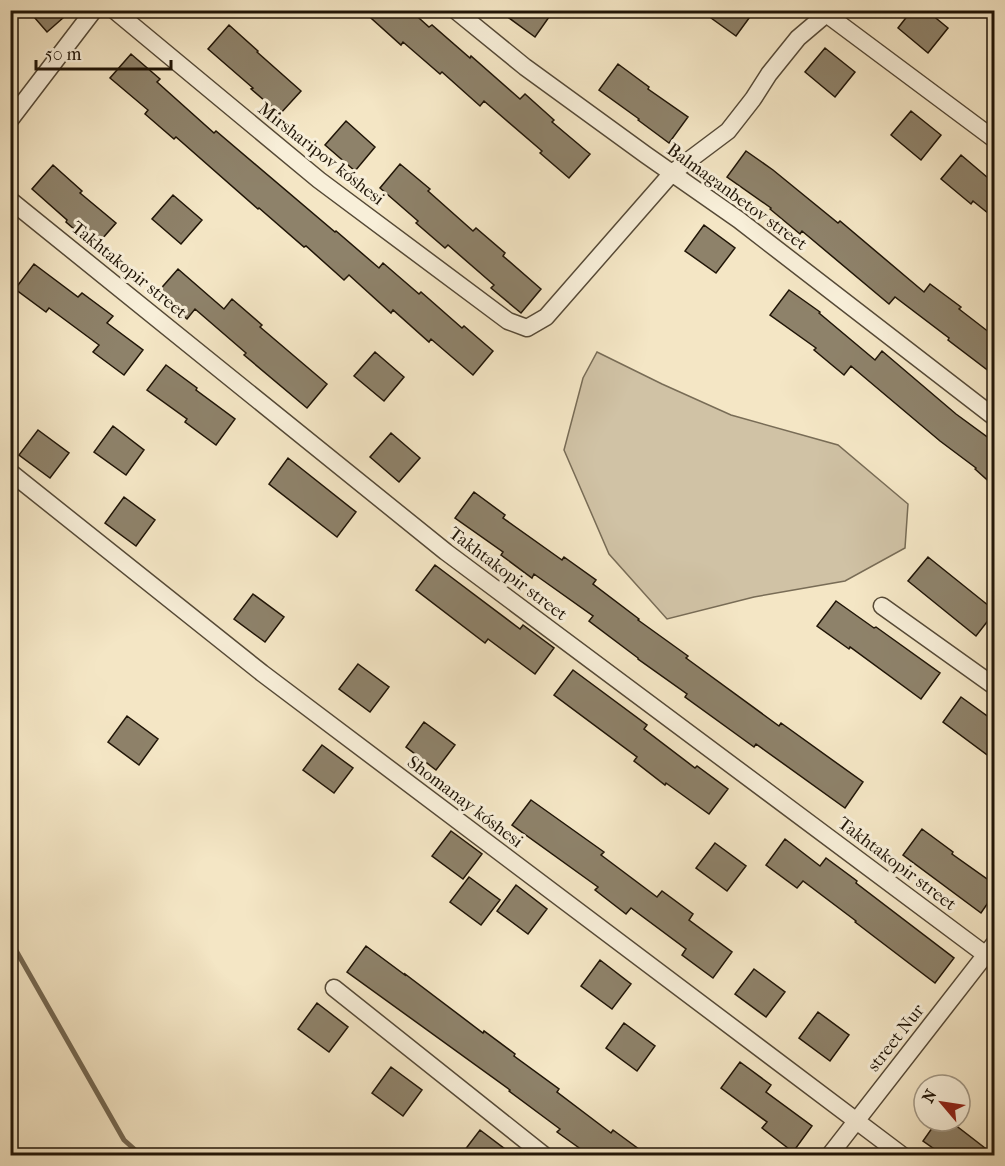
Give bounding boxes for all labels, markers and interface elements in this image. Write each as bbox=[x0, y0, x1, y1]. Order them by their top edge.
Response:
scale bar bbox=[36, 33, 171, 71]
text: 50 m bbox=[45, 44, 82, 65]
street label: Mirsharipov kóshesi bbox=[254, 98, 389, 210]
street label: Balmaganbetov street bbox=[663, 139, 812, 255]
street label: Takhtakopir street bbox=[67, 217, 191, 323]
street label: Takhtakopir street bbox=[445, 523, 572, 626]
street label: Shomanay kóshesi bbox=[403, 752, 527, 853]
street label: Takhtakopir street bbox=[834, 813, 961, 916]
street label: street Nur bbox=[863, 1000, 929, 1076]
north arrow bbox=[912, 1073, 972, 1133]
text: N bbox=[918, 1085, 941, 1106]

